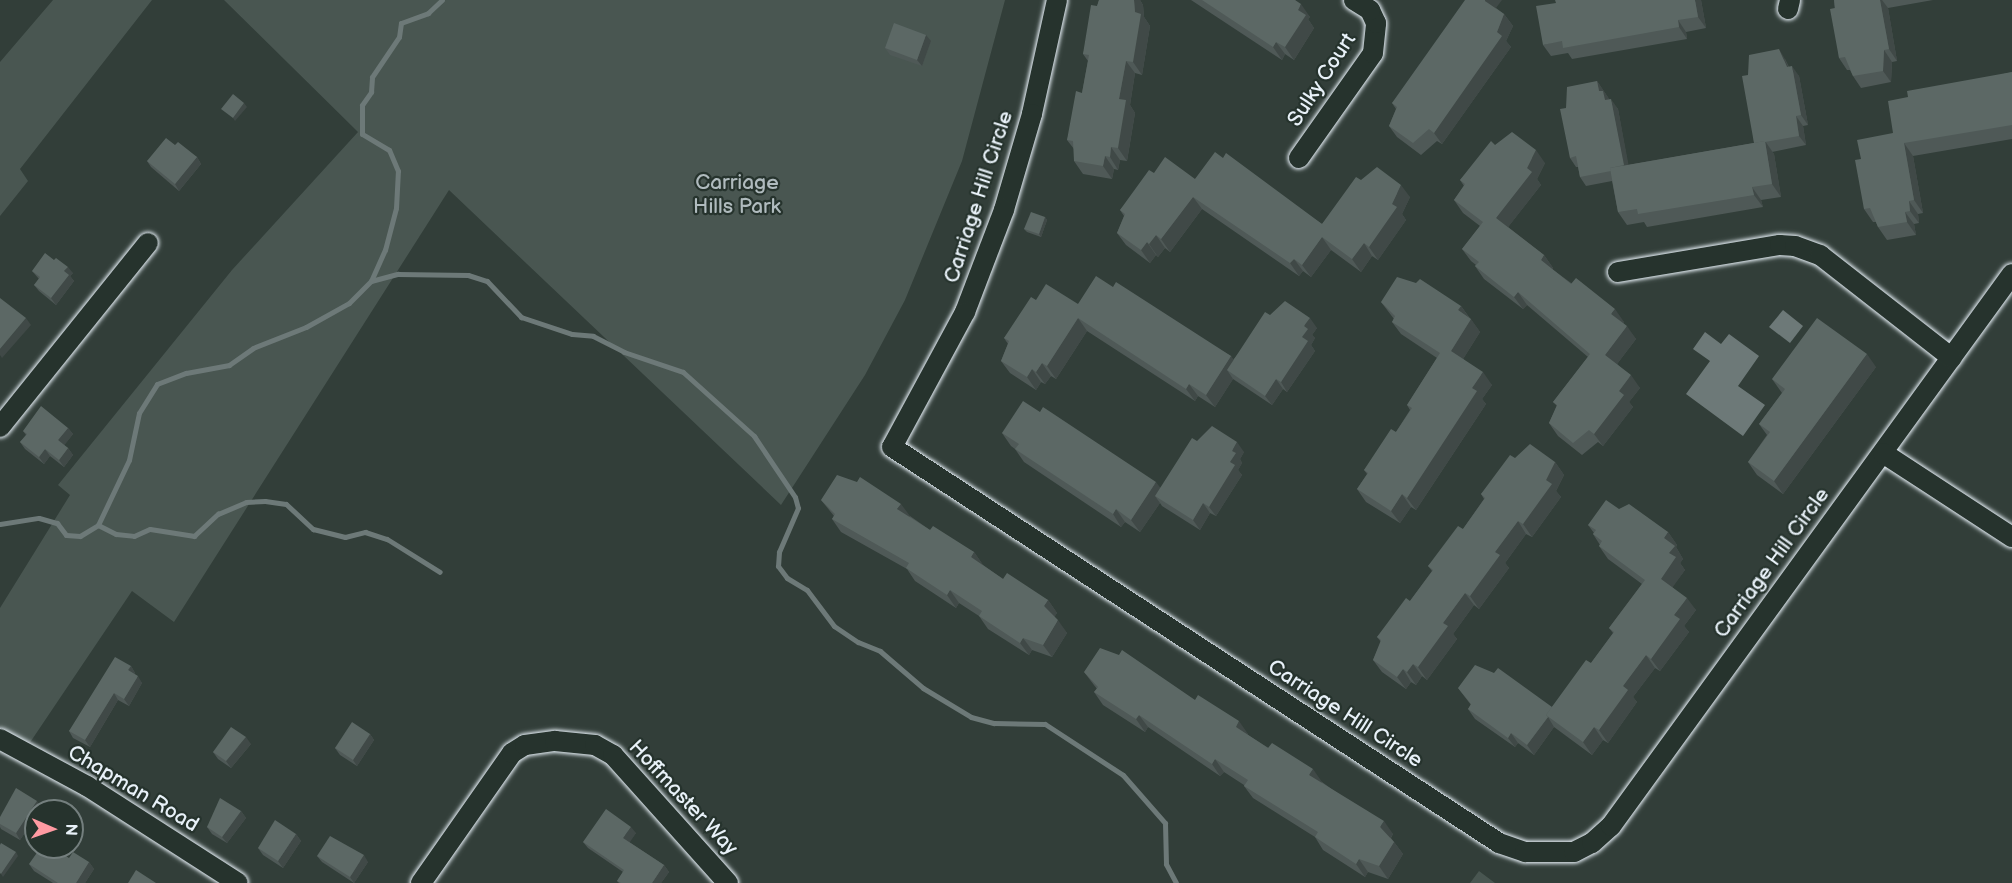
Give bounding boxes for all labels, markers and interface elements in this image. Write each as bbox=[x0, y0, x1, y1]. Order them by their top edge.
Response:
street label: Sulky Court bbox=[1282, 28, 1362, 132]
street label: Carriage Hill Circle bbox=[939, 108, 1019, 286]
park label: Carriage Hills Park bbox=[693, 170, 781, 220]
street label: Carriage Hill Circle bbox=[1709, 483, 1835, 643]
street label: Carriage Hill Circle bbox=[1263, 655, 1427, 773]
street label: Hoffmaster Way bbox=[623, 735, 743, 861]
street label: Chapman Road bbox=[63, 740, 203, 838]
north arrow bbox=[24, 799, 84, 859]
text: N bbox=[61, 823, 80, 836]

